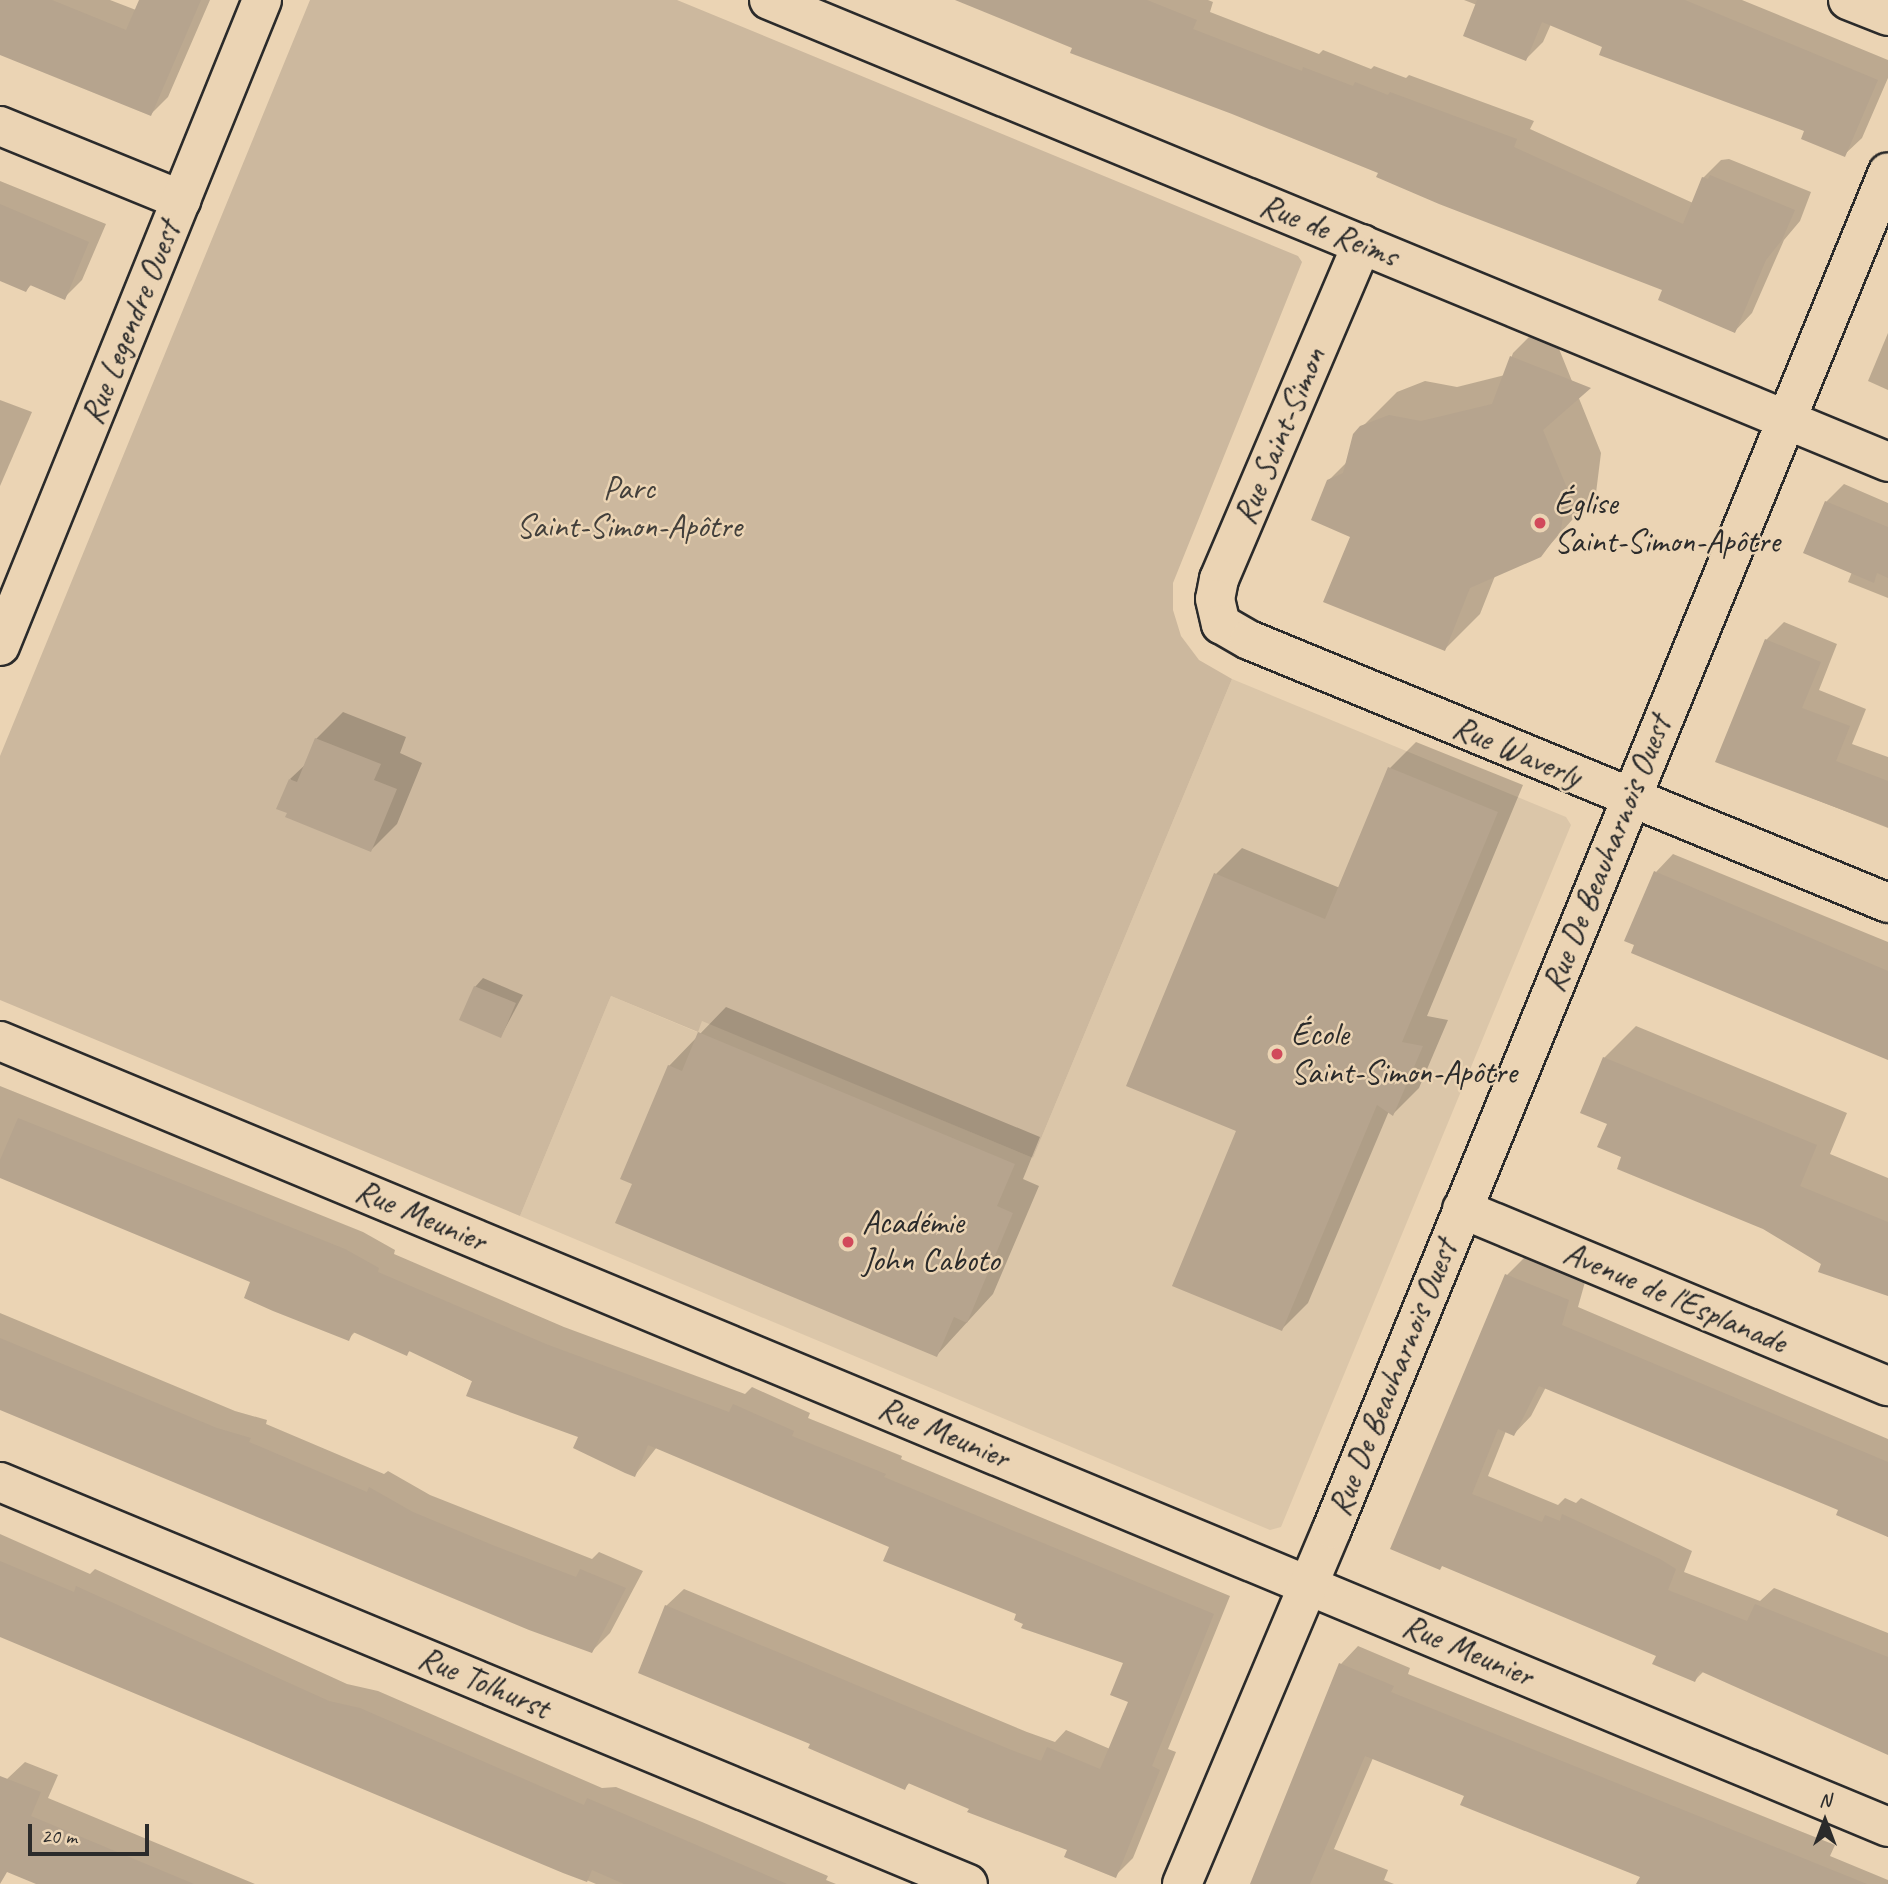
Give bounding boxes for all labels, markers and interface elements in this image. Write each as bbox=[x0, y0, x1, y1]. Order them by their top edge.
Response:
street label: Rue de Reims bbox=[1255, 186, 1403, 276]
street label: Rue Legendre Ouest bbox=[72, 216, 190, 430]
street label: Rue Saint-Simon bbox=[1225, 342, 1335, 530]
park label: Parc Saint-Simon-Apôtre bbox=[516, 469, 742, 547]
place label: Église Saint-Simon-Apôtre bbox=[1554, 484, 1780, 562]
marker: Église Saint-Simon-Apôtre bbox=[1532, 515, 1548, 531]
street label: Rue Waverly bbox=[1447, 707, 1587, 797]
street label: Rue De Beauharnois Ouest bbox=[1534, 710, 1680, 998]
place label: École Saint-Simon-Apôtre bbox=[1291, 1015, 1517, 1093]
marker: École Saint-Simon-Apôtre bbox=[1269, 1046, 1285, 1062]
street label: Rue Meunier bbox=[350, 1171, 492, 1261]
place label: Académie John Caboto bbox=[862, 1203, 1000, 1281]
street label: Avenue de l'Esplanade bbox=[1558, 1233, 1792, 1363]
marker: Académie John Caboto bbox=[840, 1234, 856, 1250]
street label: Rue De Beauharnois Ouest bbox=[1320, 1234, 1466, 1522]
street label: Rue Meunier bbox=[873, 1388, 1015, 1478]
street label: Rue Meunier bbox=[1397, 1606, 1539, 1696]
street label: Rue Tolhurst bbox=[413, 1638, 555, 1728]
north arrow bbox=[1790, 1786, 1860, 1856]
text: N bbox=[1819, 1788, 1831, 1812]
scale bar bbox=[32, 1811, 152, 1855]
text: 20 m bbox=[41, 1823, 77, 1849]

